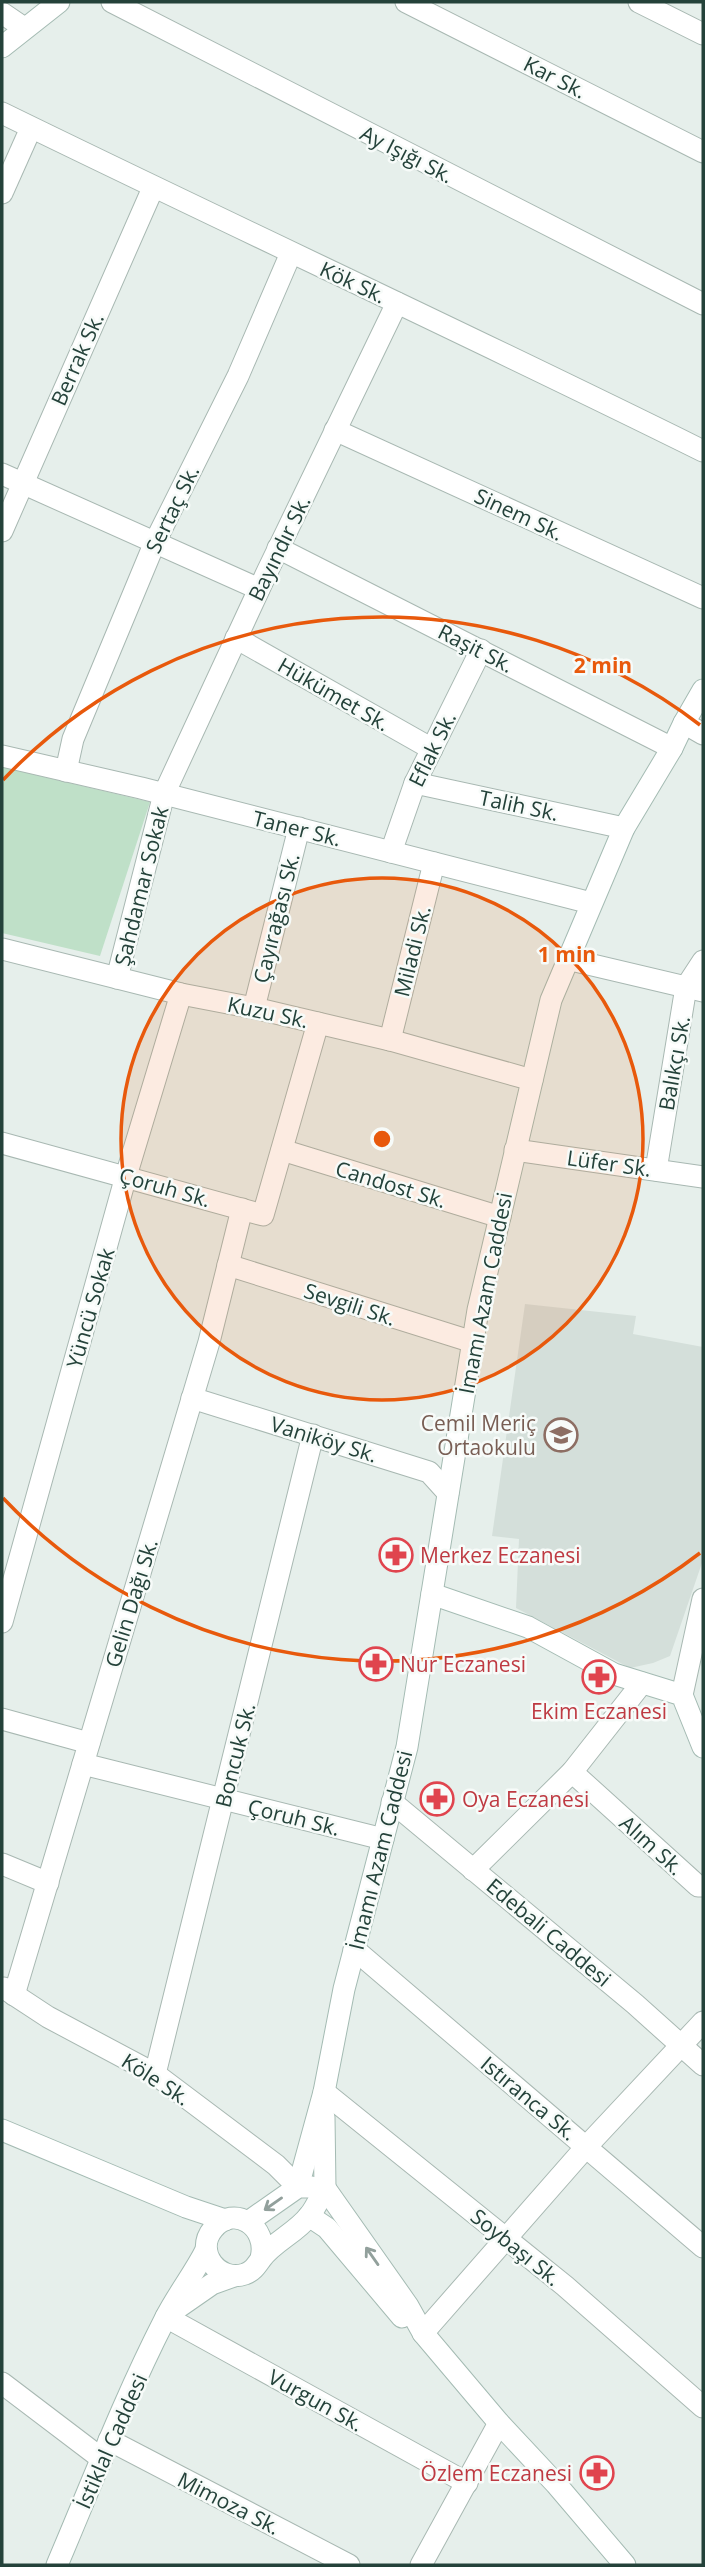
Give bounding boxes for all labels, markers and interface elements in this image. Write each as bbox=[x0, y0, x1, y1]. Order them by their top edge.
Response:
street label: Kar Sk. bbox=[519, 49, 591, 105]
street label: Ay Işığı Sk. bbox=[356, 119, 458, 189]
street label: Kök Sk. bbox=[315, 255, 391, 309]
street label: Berrak Sk. bbox=[44, 308, 110, 410]
street label: Sertaç Sk. bbox=[139, 460, 205, 558]
street label: Sinem Sk. bbox=[470, 481, 568, 547]
street label: Bayındır Sk. bbox=[241, 491, 317, 605]
street label: Raşit Sk. bbox=[434, 617, 518, 679]
street label: Hükümet Sk. bbox=[273, 651, 395, 737]
text: 2 min bbox=[574, 651, 632, 679]
street label: Eflak Sk. bbox=[402, 707, 462, 791]
street label: Talih Sk. bbox=[477, 783, 561, 827]
street label: Şahdamar Sokak bbox=[108, 803, 174, 969]
street label: Taner Sk. bbox=[250, 804, 344, 852]
street label: Çayırağası Sk. bbox=[246, 850, 306, 986]
street label: Miladi Sk. bbox=[387, 903, 437, 999]
text: 1 min bbox=[538, 940, 596, 968]
street label: Kuzu Sk. bbox=[225, 990, 311, 1034]
street label: Balıkçı Sk. bbox=[652, 1013, 696, 1113]
centre of rings bbox=[370, 1127, 394, 1151]
street label: Lüfer Sk. bbox=[565, 1143, 653, 1183]
street label: Candost Sk. bbox=[332, 1154, 450, 1214]
street label: Çoruh Sk. bbox=[116, 1161, 214, 1213]
street label: İmamı Azam Caddesi bbox=[452, 1190, 518, 1396]
street label: Yüncü Sokak bbox=[59, 1245, 121, 1371]
street label: Sevgili Sk. bbox=[301, 1276, 399, 1332]
place label: Cemil Meriç Ortaokulu bbox=[421, 1409, 536, 1461]
street label: Vaniköy Sk. bbox=[267, 1410, 381, 1468]
school or university icon: Cemil Meriç Ortaokulu bbox=[542, 1416, 580, 1454]
street label: Gelin Dağı Sk. bbox=[98, 1535, 164, 1671]
pharmacy icon: Merkez Eczanesi bbox=[377, 1536, 415, 1574]
place label: Merkez Eczanesi bbox=[420, 1541, 581, 1569]
pharmacy icon: Nur Eczanesi bbox=[357, 1645, 395, 1683]
place label: Nur Eczanesi bbox=[400, 1650, 526, 1678]
pharmacy icon: Ekim Eczanesi bbox=[580, 1658, 618, 1696]
place label: Ekim Eczanesi bbox=[531, 1697, 667, 1725]
street label: Boncuk Sk. bbox=[209, 1700, 261, 1810]
street label: İmamı Azam Caddesi bbox=[342, 1747, 418, 1953]
pharmacy icon: Oya Eczanesi bbox=[418, 1780, 456, 1818]
place label: Oya Eczanesi bbox=[462, 1785, 589, 1813]
street label: Çoruh Sk. bbox=[245, 1792, 343, 1842]
street label: Alım Sk. bbox=[614, 1809, 690, 1881]
street label: Edebali Caddesi bbox=[481, 1872, 617, 1992]
street label: Köle Sk. bbox=[116, 2047, 196, 2111]
street label: Istıranca Sk. bbox=[475, 2050, 583, 2146]
one-way arrow bbox=[264, 2197, 283, 2211]
street label: Soybaşı Sk. bbox=[465, 2202, 567, 2292]
one-way arrow bbox=[365, 2247, 379, 2266]
street label: Vurgun Sk. bbox=[263, 2362, 369, 2438]
street label: İstiklal Caddesi bbox=[69, 2369, 153, 2513]
pharmacy icon: Özlem Eczanesi bbox=[578, 2454, 616, 2492]
place label: Özlem Eczanesi bbox=[421, 2459, 572, 2487]
street label: Mimoza Sk. bbox=[173, 2465, 285, 2541]

